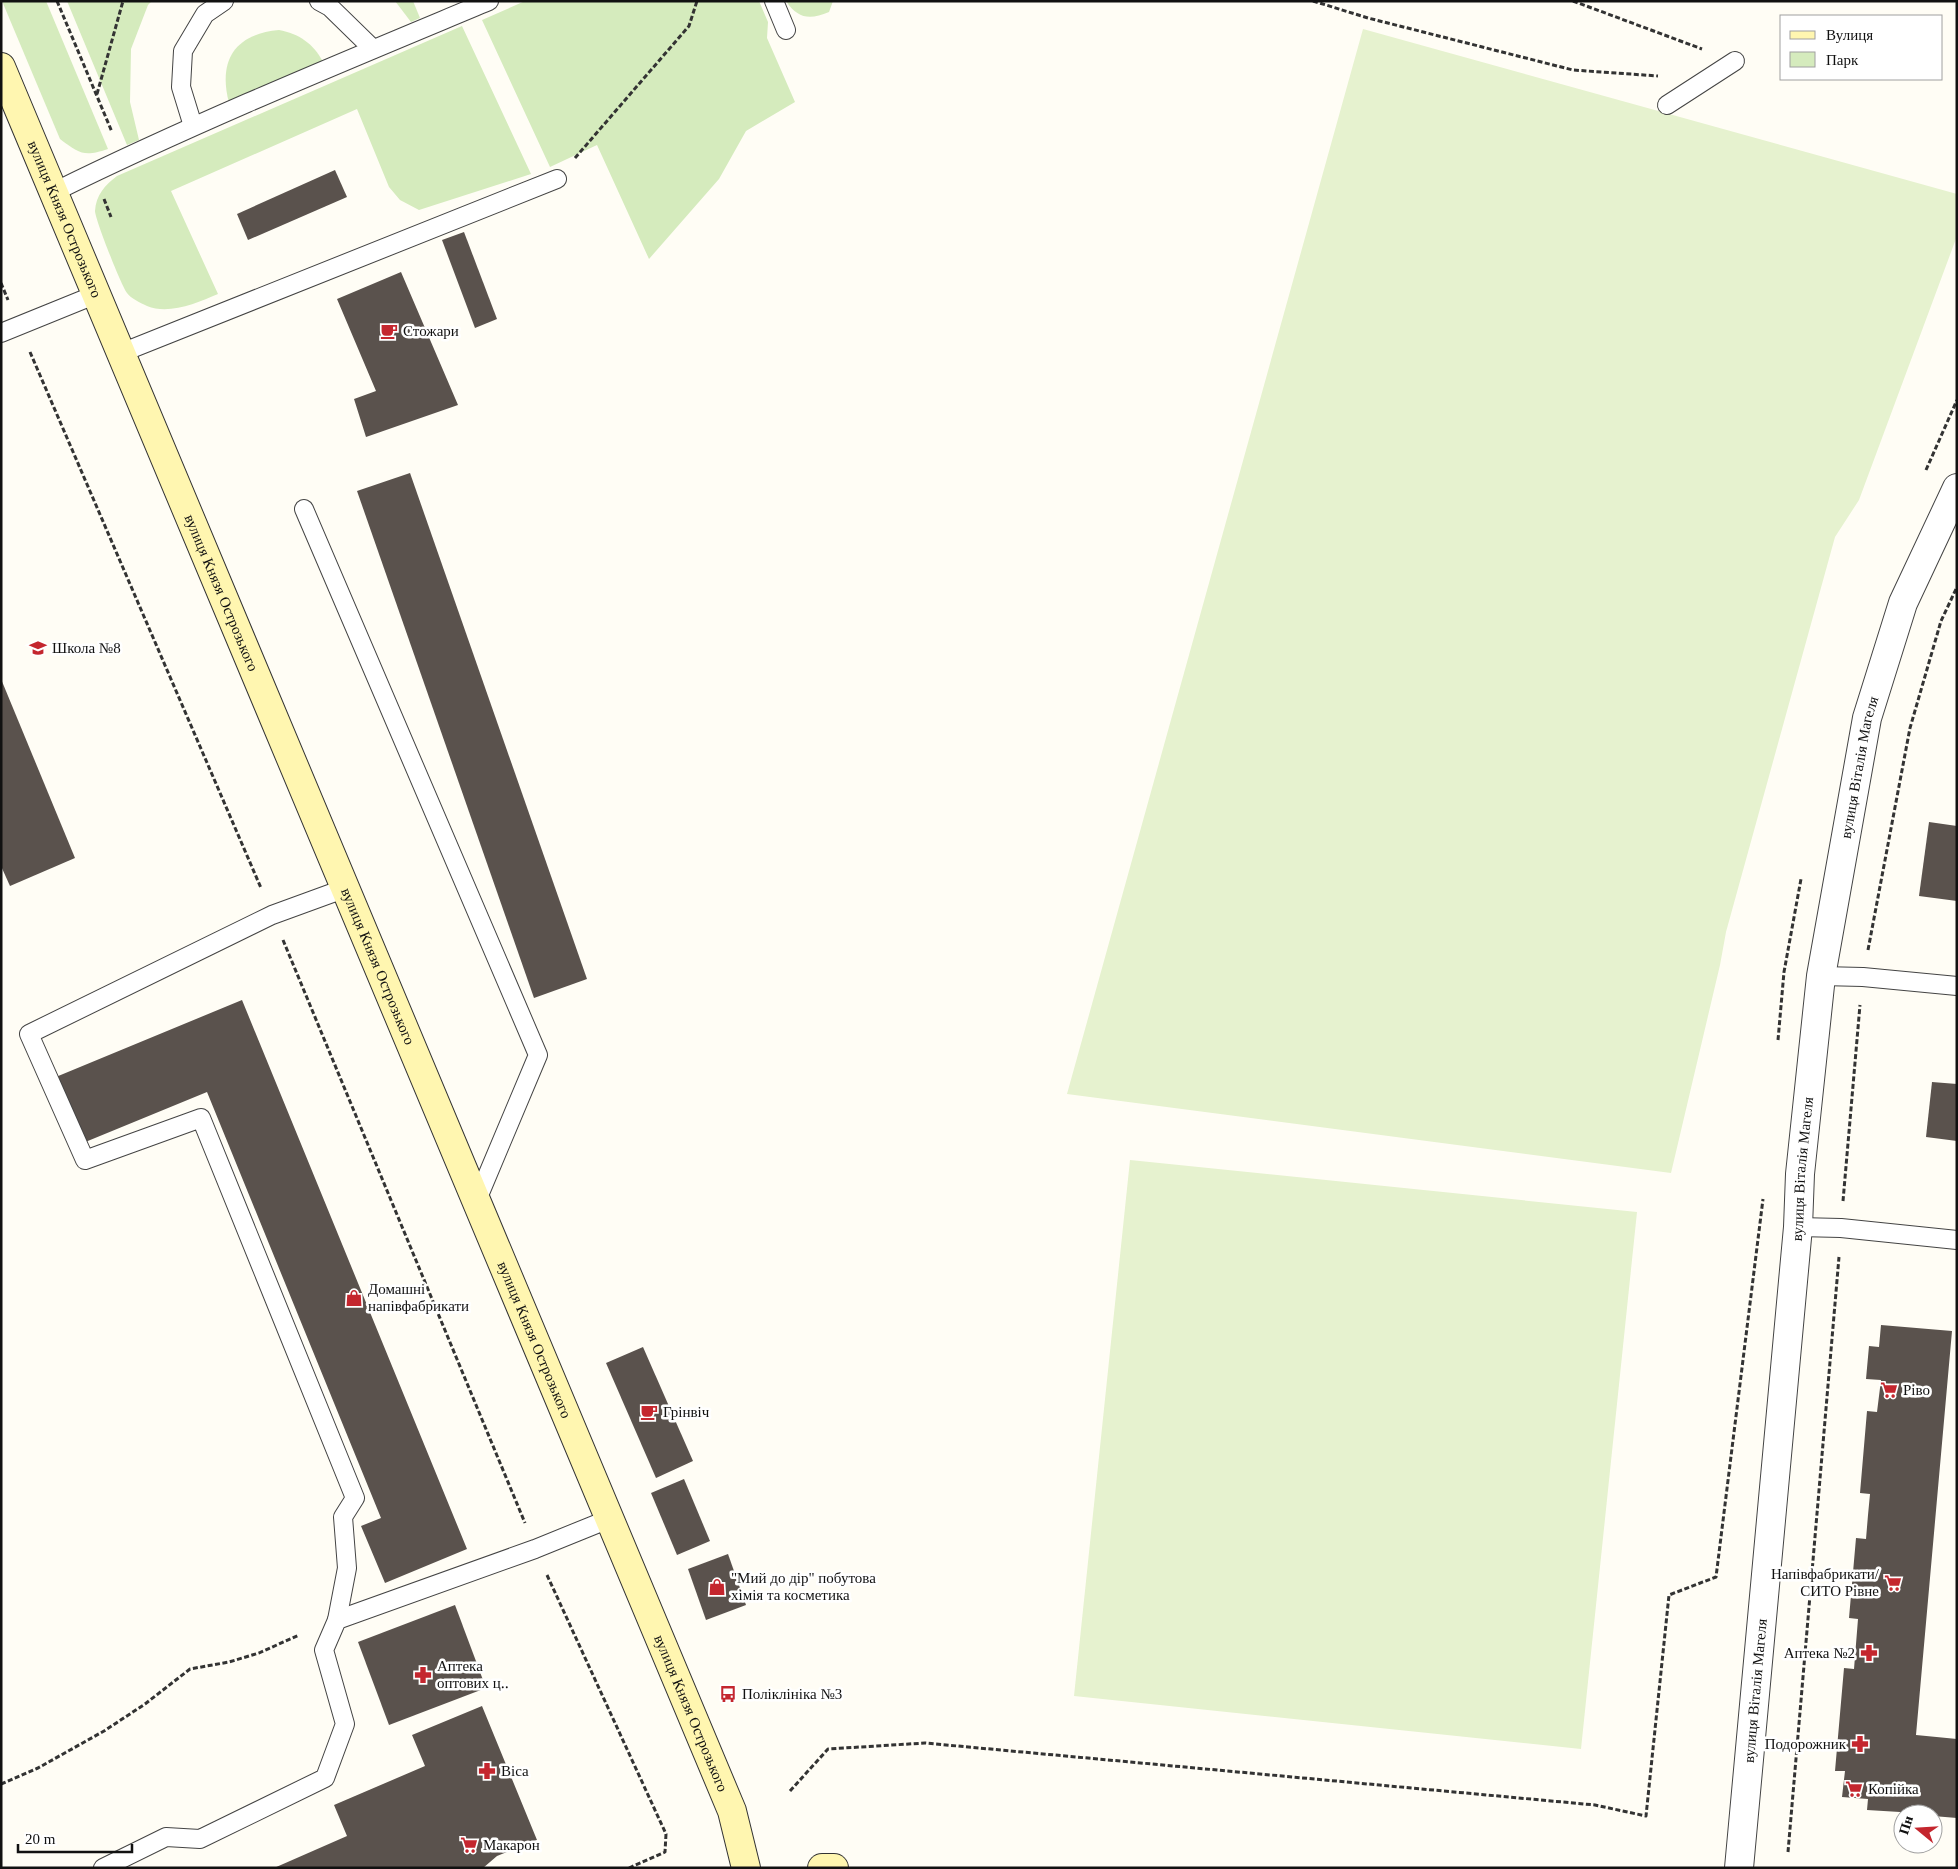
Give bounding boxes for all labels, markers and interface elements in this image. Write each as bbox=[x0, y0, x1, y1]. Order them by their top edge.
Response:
legend bbox=[1780, 15, 1943, 80]
text: Вулиця bbox=[1826, 27, 1873, 43]
text: Парк bbox=[1826, 52, 1859, 68]
street label: вулиця Князя Острозького bbox=[25, 138, 105, 300]
cafe icon: Стожари bbox=[379, 321, 399, 341]
place label: Стожари bbox=[403, 323, 459, 339]
street label: вулиця Князя Острозького bbox=[181, 512, 261, 674]
school or university icon: Школа №8 bbox=[28, 638, 48, 658]
place label: Школа №8 bbox=[52, 640, 121, 656]
street label: вулиця Віталія Магеля bbox=[1838, 694, 1881, 840]
street label: вулиця Князя Острозького bbox=[338, 885, 418, 1047]
street label: вулиця Віталія Магеля bbox=[1789, 1096, 1816, 1242]
street label: вулиця Князя Острозького bbox=[495, 1259, 574, 1421]
place label: Домашні напівфабрикати bbox=[368, 1281, 469, 1314]
shop icon: Домашні напівфабрикати bbox=[344, 1288, 364, 1308]
supermarket icon: Ріво bbox=[1879, 1380, 1899, 1400]
place label: Ріво bbox=[1903, 1382, 1930, 1398]
cafe icon: Грінвіч bbox=[639, 1402, 659, 1422]
place label: Грінвіч bbox=[663, 1404, 710, 1420]
place label: Напівфабрикати/ СИТО Рівне bbox=[1771, 1566, 1880, 1599]
place label: "Мий до дір" побутова хімія та косметика bbox=[731, 1570, 876, 1603]
supermarket icon: Напівфабрикати/ СИТО Рівне bbox=[1883, 1573, 1903, 1593]
shop icon: "Мий до дір" побутова хімія та косметика bbox=[707, 1577, 727, 1597]
street label: вулиця Віталія Магеля bbox=[1741, 1618, 1770, 1764]
street label: вулиця Князя Острозького bbox=[651, 1632, 731, 1794]
pharmacy icon: Аптека №2 bbox=[1859, 1643, 1879, 1663]
place label: Аптека №2 bbox=[1784, 1645, 1855, 1661]
place label: Аптека оптових ц‥ bbox=[437, 1658, 509, 1691]
pharmacy icon: Аптека оптових ц‥ bbox=[413, 1665, 433, 1685]
bus stop icon: Поліклініка №3 bbox=[718, 1684, 738, 1704]
place label: Поліклініка №3 bbox=[742, 1686, 842, 1702]
pharmacy icon: Подорожник bbox=[1850, 1734, 1870, 1754]
place label: Подорожник bbox=[1765, 1736, 1847, 1752]
pharmacy icon: Віса bbox=[477, 1761, 497, 1781]
place label: Віса bbox=[501, 1763, 529, 1779]
supermarket icon: Копійка bbox=[1844, 1779, 1864, 1799]
place label: Копійка bbox=[1868, 1781, 1919, 1797]
north arrow bbox=[1893, 1804, 1943, 1854]
text: Пн bbox=[1896, 1814, 1916, 1836]
scale bar bbox=[18, 1822, 131, 1854]
text: 20 m bbox=[25, 1831, 56, 1847]
supermarket icon: Макарон bbox=[459, 1835, 479, 1855]
place label: Макарон bbox=[483, 1837, 540, 1853]

